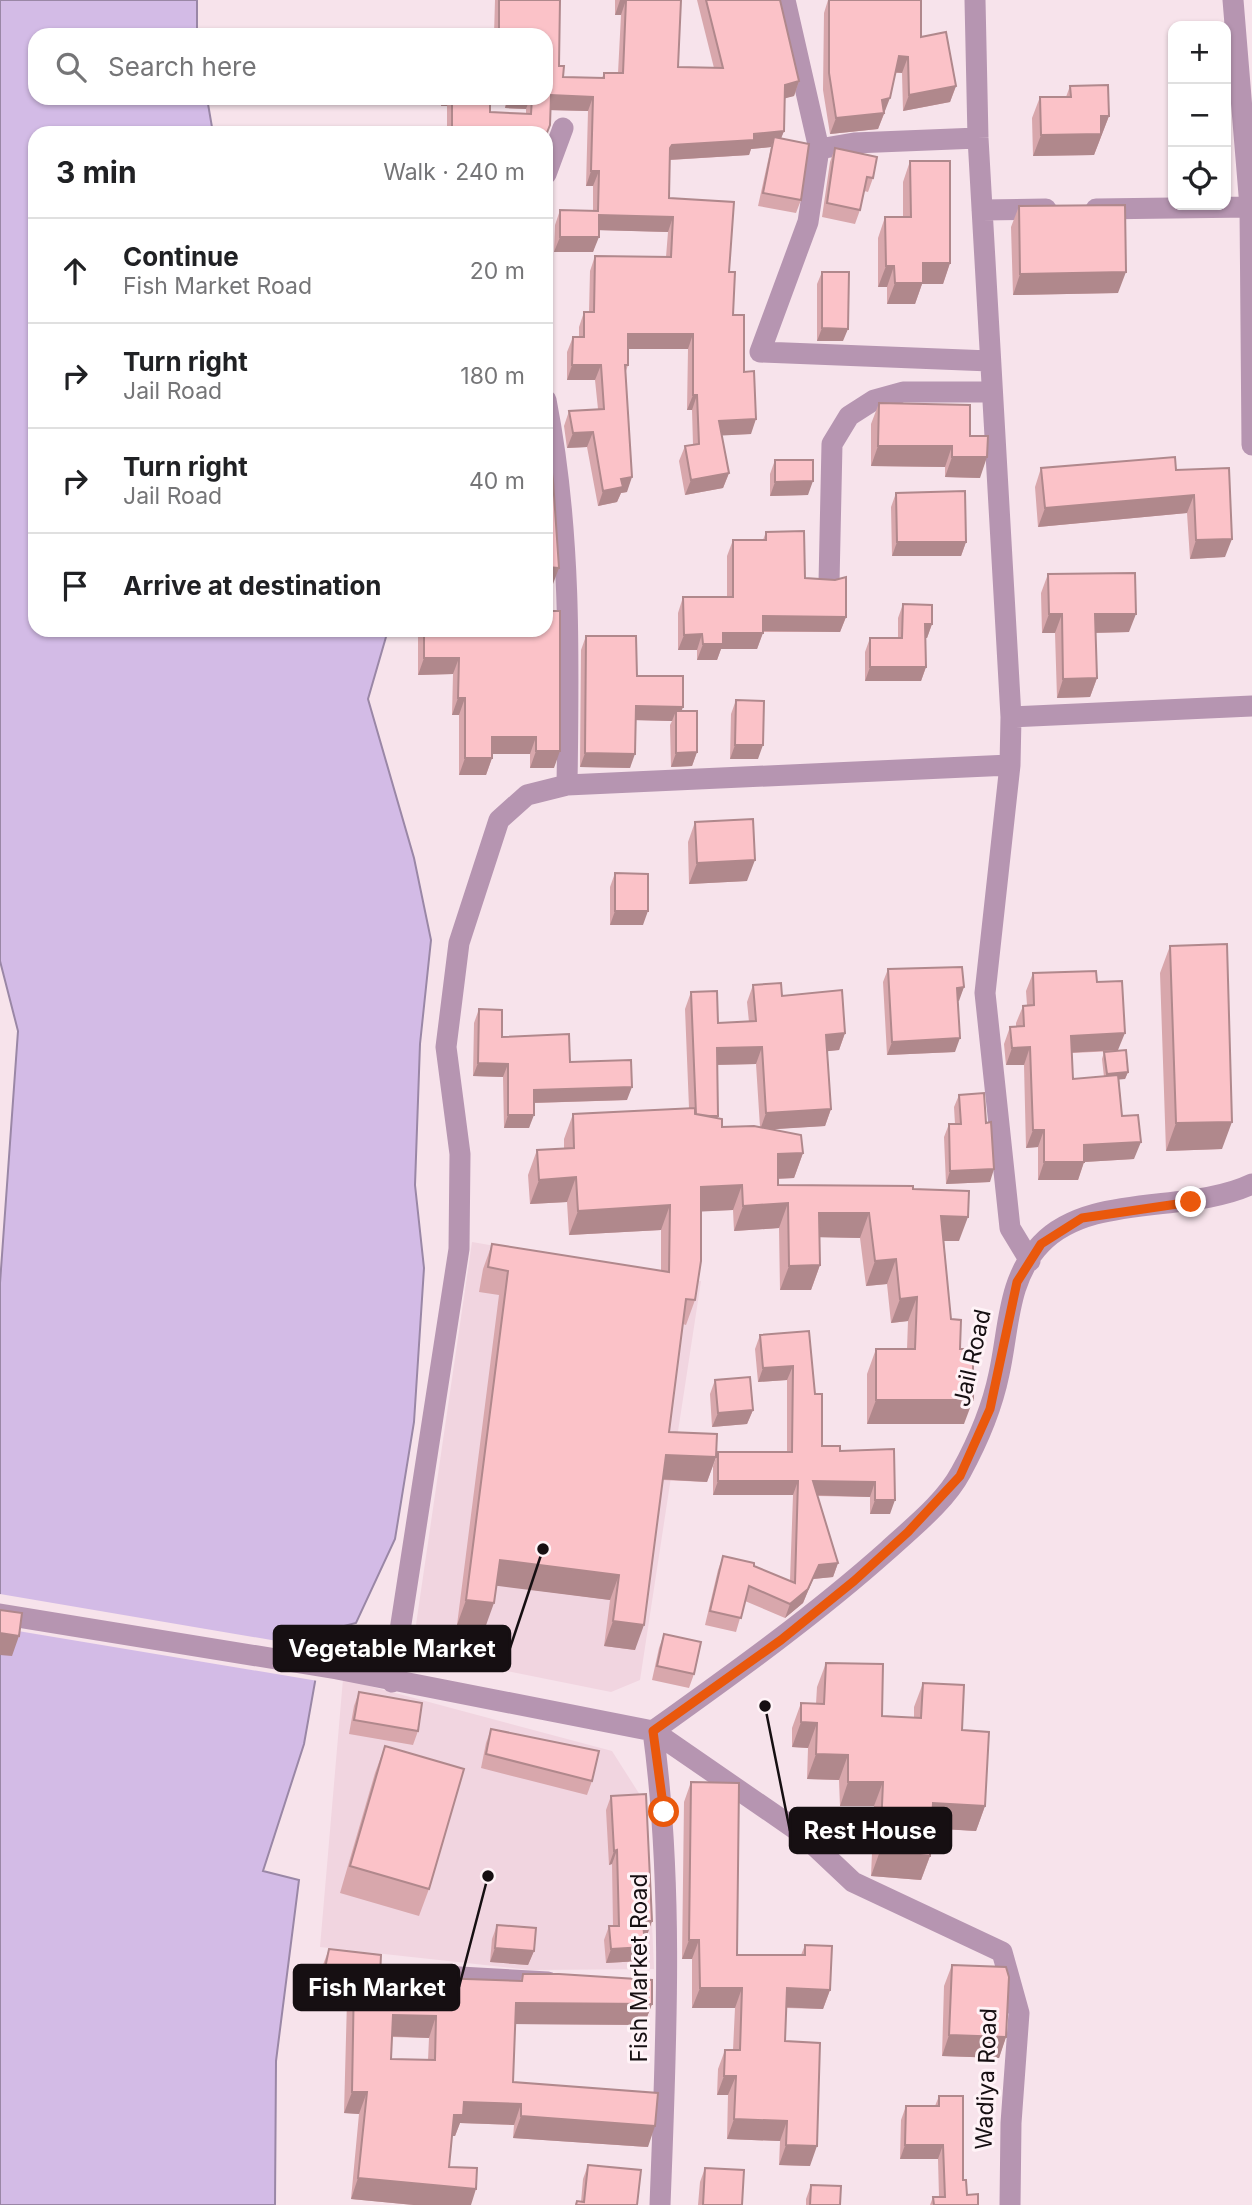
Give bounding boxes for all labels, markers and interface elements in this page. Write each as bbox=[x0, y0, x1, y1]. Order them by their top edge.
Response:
map controls bbox=[1168, 21, 1231, 210]
button: + bbox=[1168, 21, 1231, 84]
search box bbox=[28, 28, 553, 105]
icon: search bbox=[52, 48, 90, 86]
text: Search here bbox=[108, 51, 257, 82]
button: − bbox=[1168, 84, 1231, 147]
button: locate bbox=[1168, 147, 1231, 210]
text: 3 min bbox=[56, 154, 137, 190]
text: Walk · 240 m bbox=[383, 158, 525, 186]
text: Continue bbox=[123, 241, 239, 272]
icon: ahead bbox=[56, 252, 94, 290]
text: 20 m bbox=[470, 257, 525, 285]
text: Fish Market Road bbox=[123, 272, 312, 300]
text: Turn right bbox=[123, 346, 248, 377]
icon: right bbox=[56, 357, 94, 395]
text: 180 m bbox=[460, 362, 525, 390]
text: Jail Road bbox=[123, 377, 222, 405]
text: Turn right bbox=[123, 451, 248, 482]
icon: right bbox=[56, 462, 94, 500]
text: 40 m bbox=[469, 467, 525, 495]
text: Jail Road bbox=[123, 482, 222, 510]
icon: arrive bbox=[56, 567, 94, 605]
text: Arrive at destination bbox=[123, 570, 382, 601]
route end bbox=[1175, 1186, 1206, 1217]
street label: Jail Road bbox=[947, 1307, 997, 1409]
callout: Vegetable Market bbox=[274, 1626, 510, 1671]
text: Vegetable Market bbox=[288, 1634, 496, 1663]
route start bbox=[648, 1796, 679, 1827]
callout: Rest House bbox=[790, 1808, 951, 1853]
text: Rest House bbox=[803, 1816, 937, 1845]
street label: Fish Market Road bbox=[625, 1873, 653, 2063]
callout: Fish Market bbox=[294, 1965, 459, 2010]
text: Fish Market bbox=[308, 1973, 446, 2002]
street label: Wadiya Road bbox=[970, 2008, 1002, 2150]

